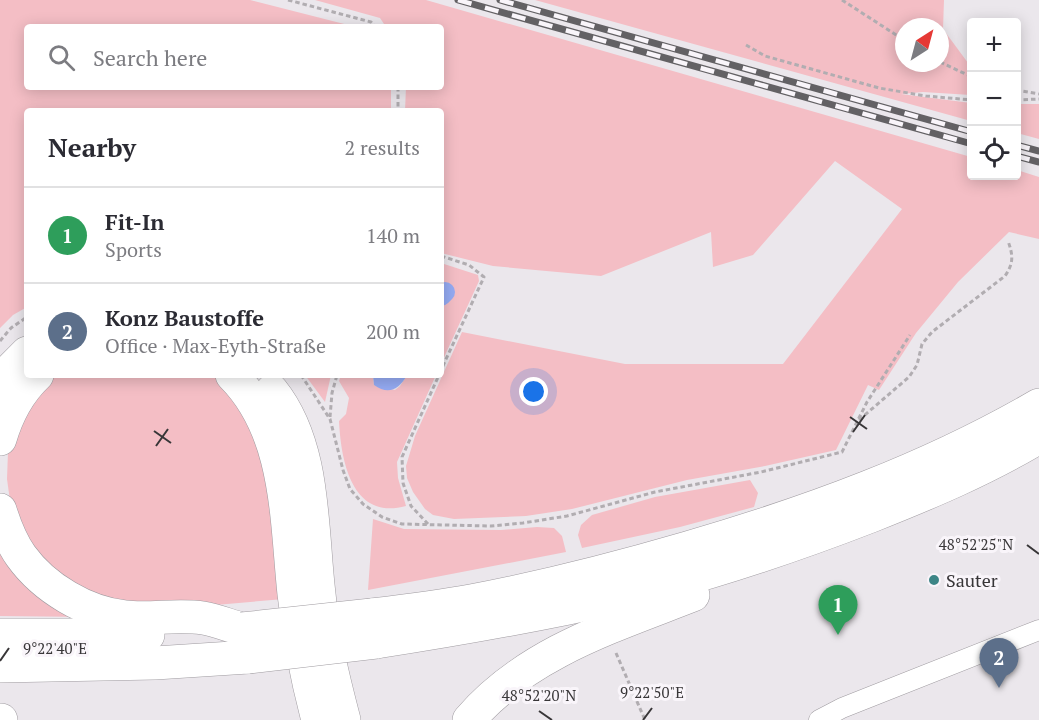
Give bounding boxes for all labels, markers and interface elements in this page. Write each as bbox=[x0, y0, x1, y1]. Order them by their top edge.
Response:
north arrow bbox=[895, 18, 949, 72]
map controls bbox=[967, 18, 1021, 180]
button: + bbox=[967, 18, 1021, 72]
search box bbox=[24, 24, 444, 90]
icon: search bbox=[45, 41, 78, 74]
text: Search here bbox=[93, 43, 207, 72]
button: − bbox=[967, 72, 1021, 126]
button: locate bbox=[967, 126, 1021, 180]
text: Nearby bbox=[48, 130, 136, 164]
text: 2 results bbox=[345, 134, 420, 161]
text: Fit-In bbox=[105, 207, 164, 236]
text: 1 bbox=[62, 222, 73, 249]
text: 140 m bbox=[366, 222, 420, 249]
text: Sports bbox=[105, 236, 162, 263]
text: Konz Baustoffe bbox=[105, 303, 264, 332]
text: 2 bbox=[62, 318, 73, 345]
text: 200 m bbox=[366, 318, 420, 345]
text: Office · Max-Eyth-Straße bbox=[105, 332, 326, 359]
your location bbox=[519, 377, 548, 406]
text: 48°52'25"N bbox=[939, 534, 1013, 554]
place label: Sauter bbox=[946, 568, 998, 592]
marker: Sauter bbox=[927, 573, 941, 587]
pin: 1 bbox=[818, 586, 858, 635]
text: 9°22'40"E bbox=[23, 638, 87, 658]
pin: 2 bbox=[980, 638, 1018, 688]
text: 9°22'50"E bbox=[620, 682, 684, 702]
text: 48°52'20"N bbox=[502, 685, 576, 705]

